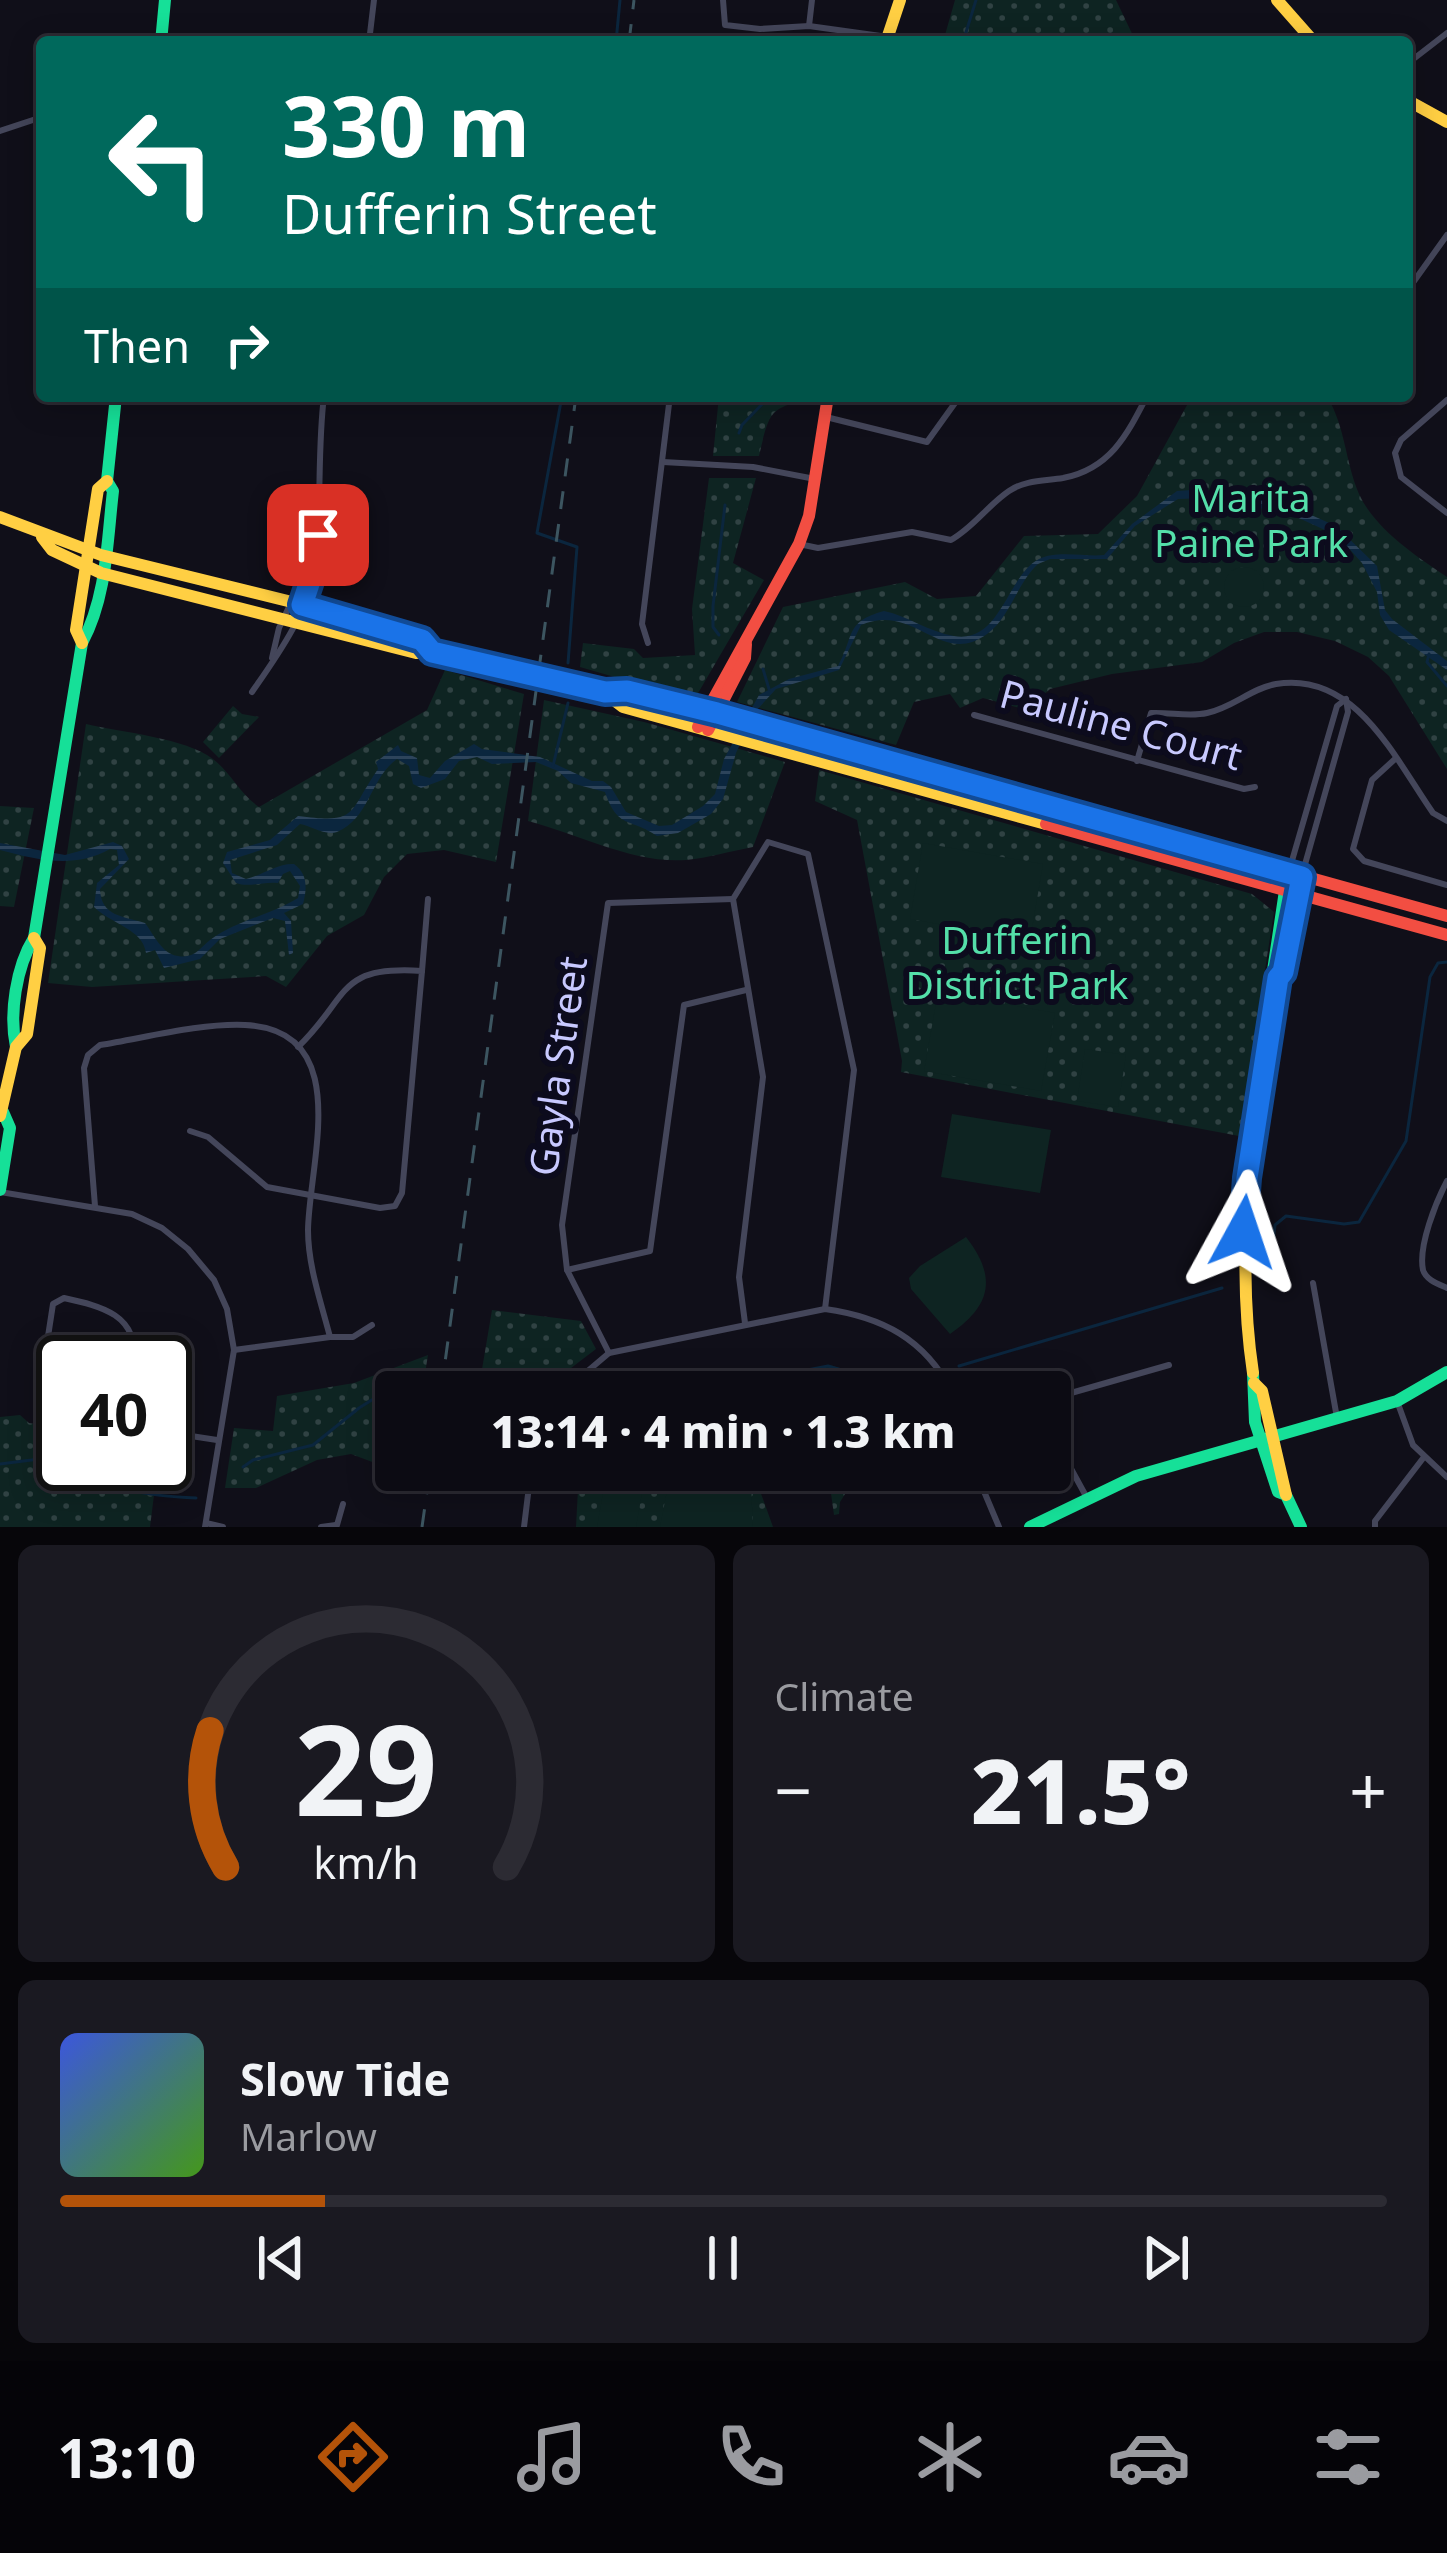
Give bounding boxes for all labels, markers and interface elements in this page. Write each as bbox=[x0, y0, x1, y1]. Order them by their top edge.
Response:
text: 330 m bbox=[282, 67, 530, 182]
icon: left bbox=[84, 84, 240, 240]
text: Dufferin Street bbox=[282, 176, 657, 250]
icon: right bbox=[214, 312, 280, 378]
text: Then bbox=[84, 315, 190, 376]
park label: Marita Paine Park bbox=[1154, 470, 1348, 568]
pin bbox=[267, 484, 369, 586]
icon: arrive bbox=[285, 502, 351, 568]
street label: Pauline Court bbox=[995, 666, 1248, 781]
park label: Dufferin District Park bbox=[906, 912, 1129, 1010]
street label: Gayla Street bbox=[515, 953, 598, 1179]
position arrow bbox=[1180, 1169, 1306, 1295]
speed limit sign: 40 bbox=[36, 1335, 192, 1491]
text: 13:14 · 4 min · 1.3 km bbox=[491, 1400, 955, 1461]
text: Climate bbox=[775, 1669, 914, 1722]
text: 29 bbox=[295, 1683, 438, 1853]
text: 21.5° bbox=[971, 1728, 1191, 1850]
text: − bbox=[775, 1744, 812, 1834]
text: + bbox=[1349, 1744, 1387, 1834]
text: km/h bbox=[314, 1832, 419, 1891]
text: Slow Tide bbox=[240, 2048, 450, 2109]
text: Marlow bbox=[240, 2109, 377, 2162]
icon: previous bbox=[248, 2225, 314, 2291]
icon: pause bbox=[690, 2225, 756, 2291]
icon: next bbox=[1133, 2225, 1199, 2291]
icon: directions bbox=[311, 2415, 395, 2499]
icon: music bbox=[510, 2415, 594, 2499]
icon: phone bbox=[709, 2415, 793, 2499]
icon: climate bbox=[908, 2415, 992, 2499]
icon: car bbox=[1107, 2415, 1191, 2499]
icon: filters bbox=[1306, 2415, 1390, 2499]
text: 13:10 bbox=[57, 2420, 196, 2494]

